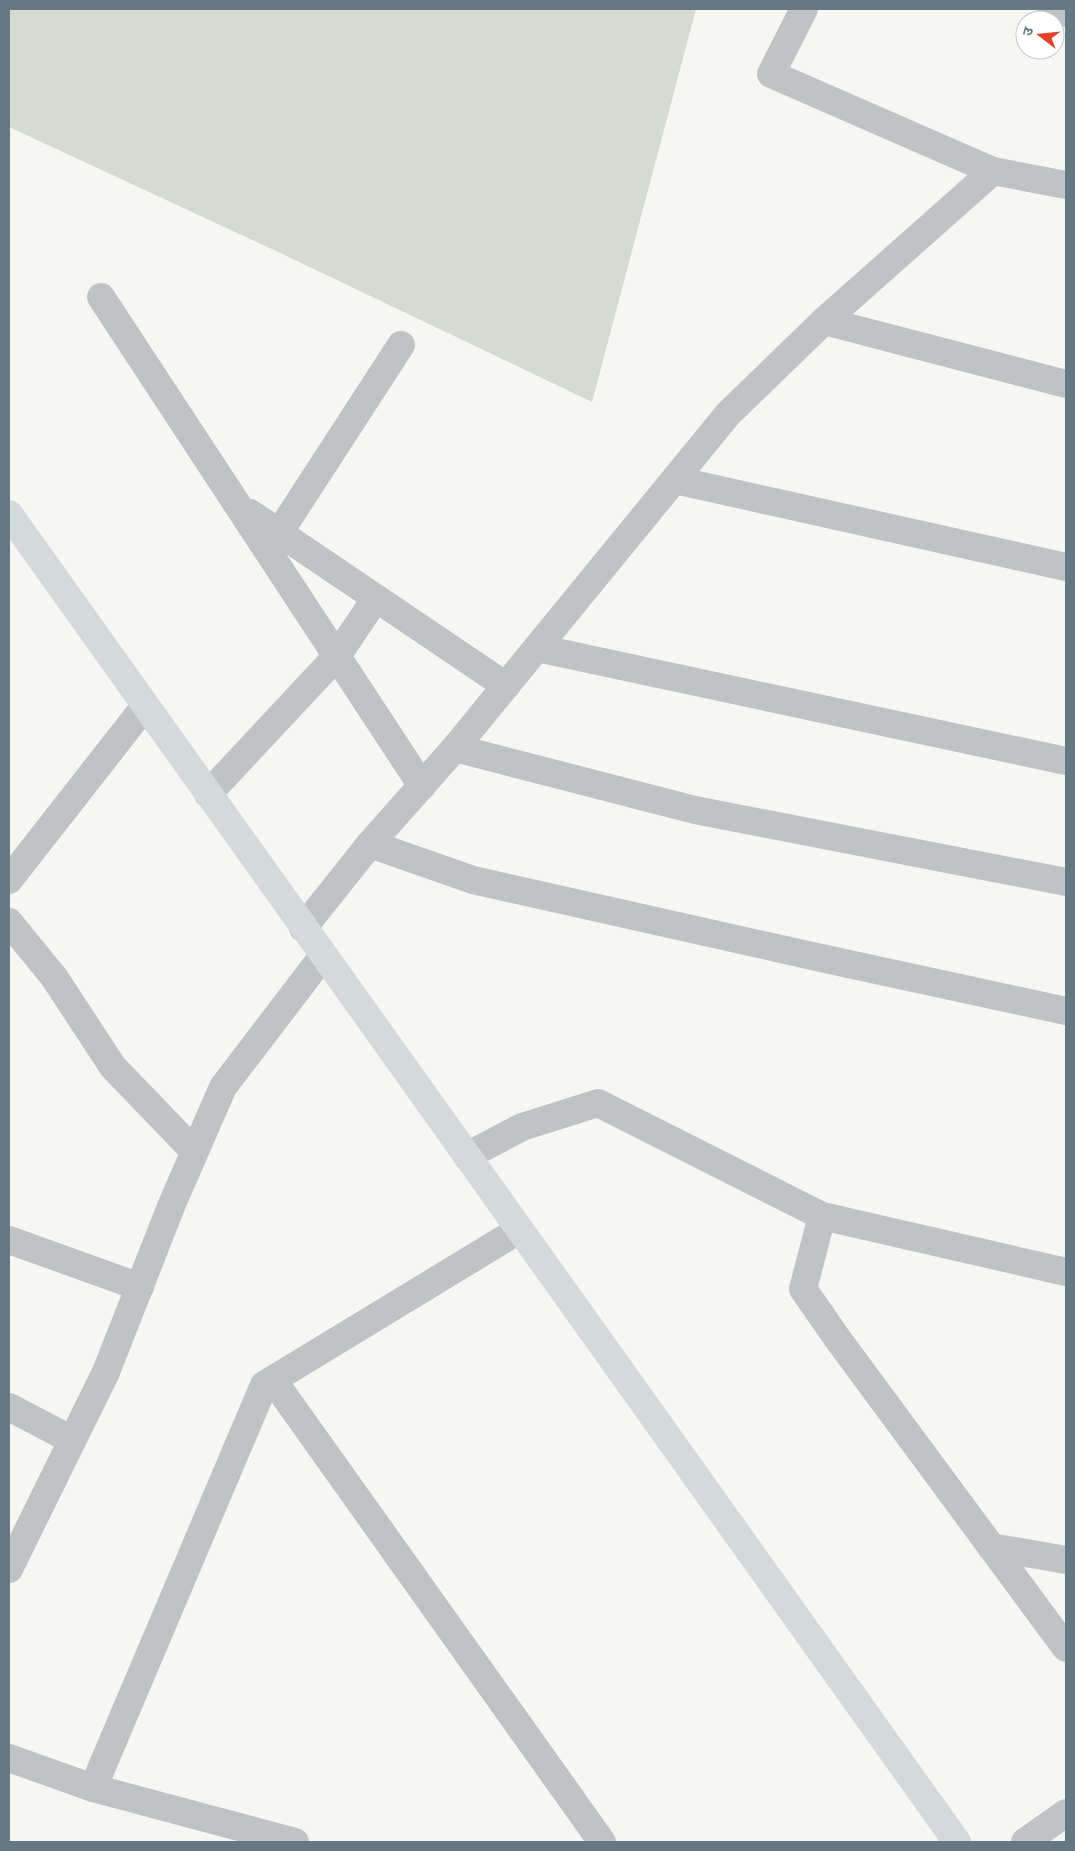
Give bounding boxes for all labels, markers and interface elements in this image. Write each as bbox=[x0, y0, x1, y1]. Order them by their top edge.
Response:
north arrow bbox=[1015, 10, 1065, 60]
text: उ bbox=[1019, 25, 1037, 38]

